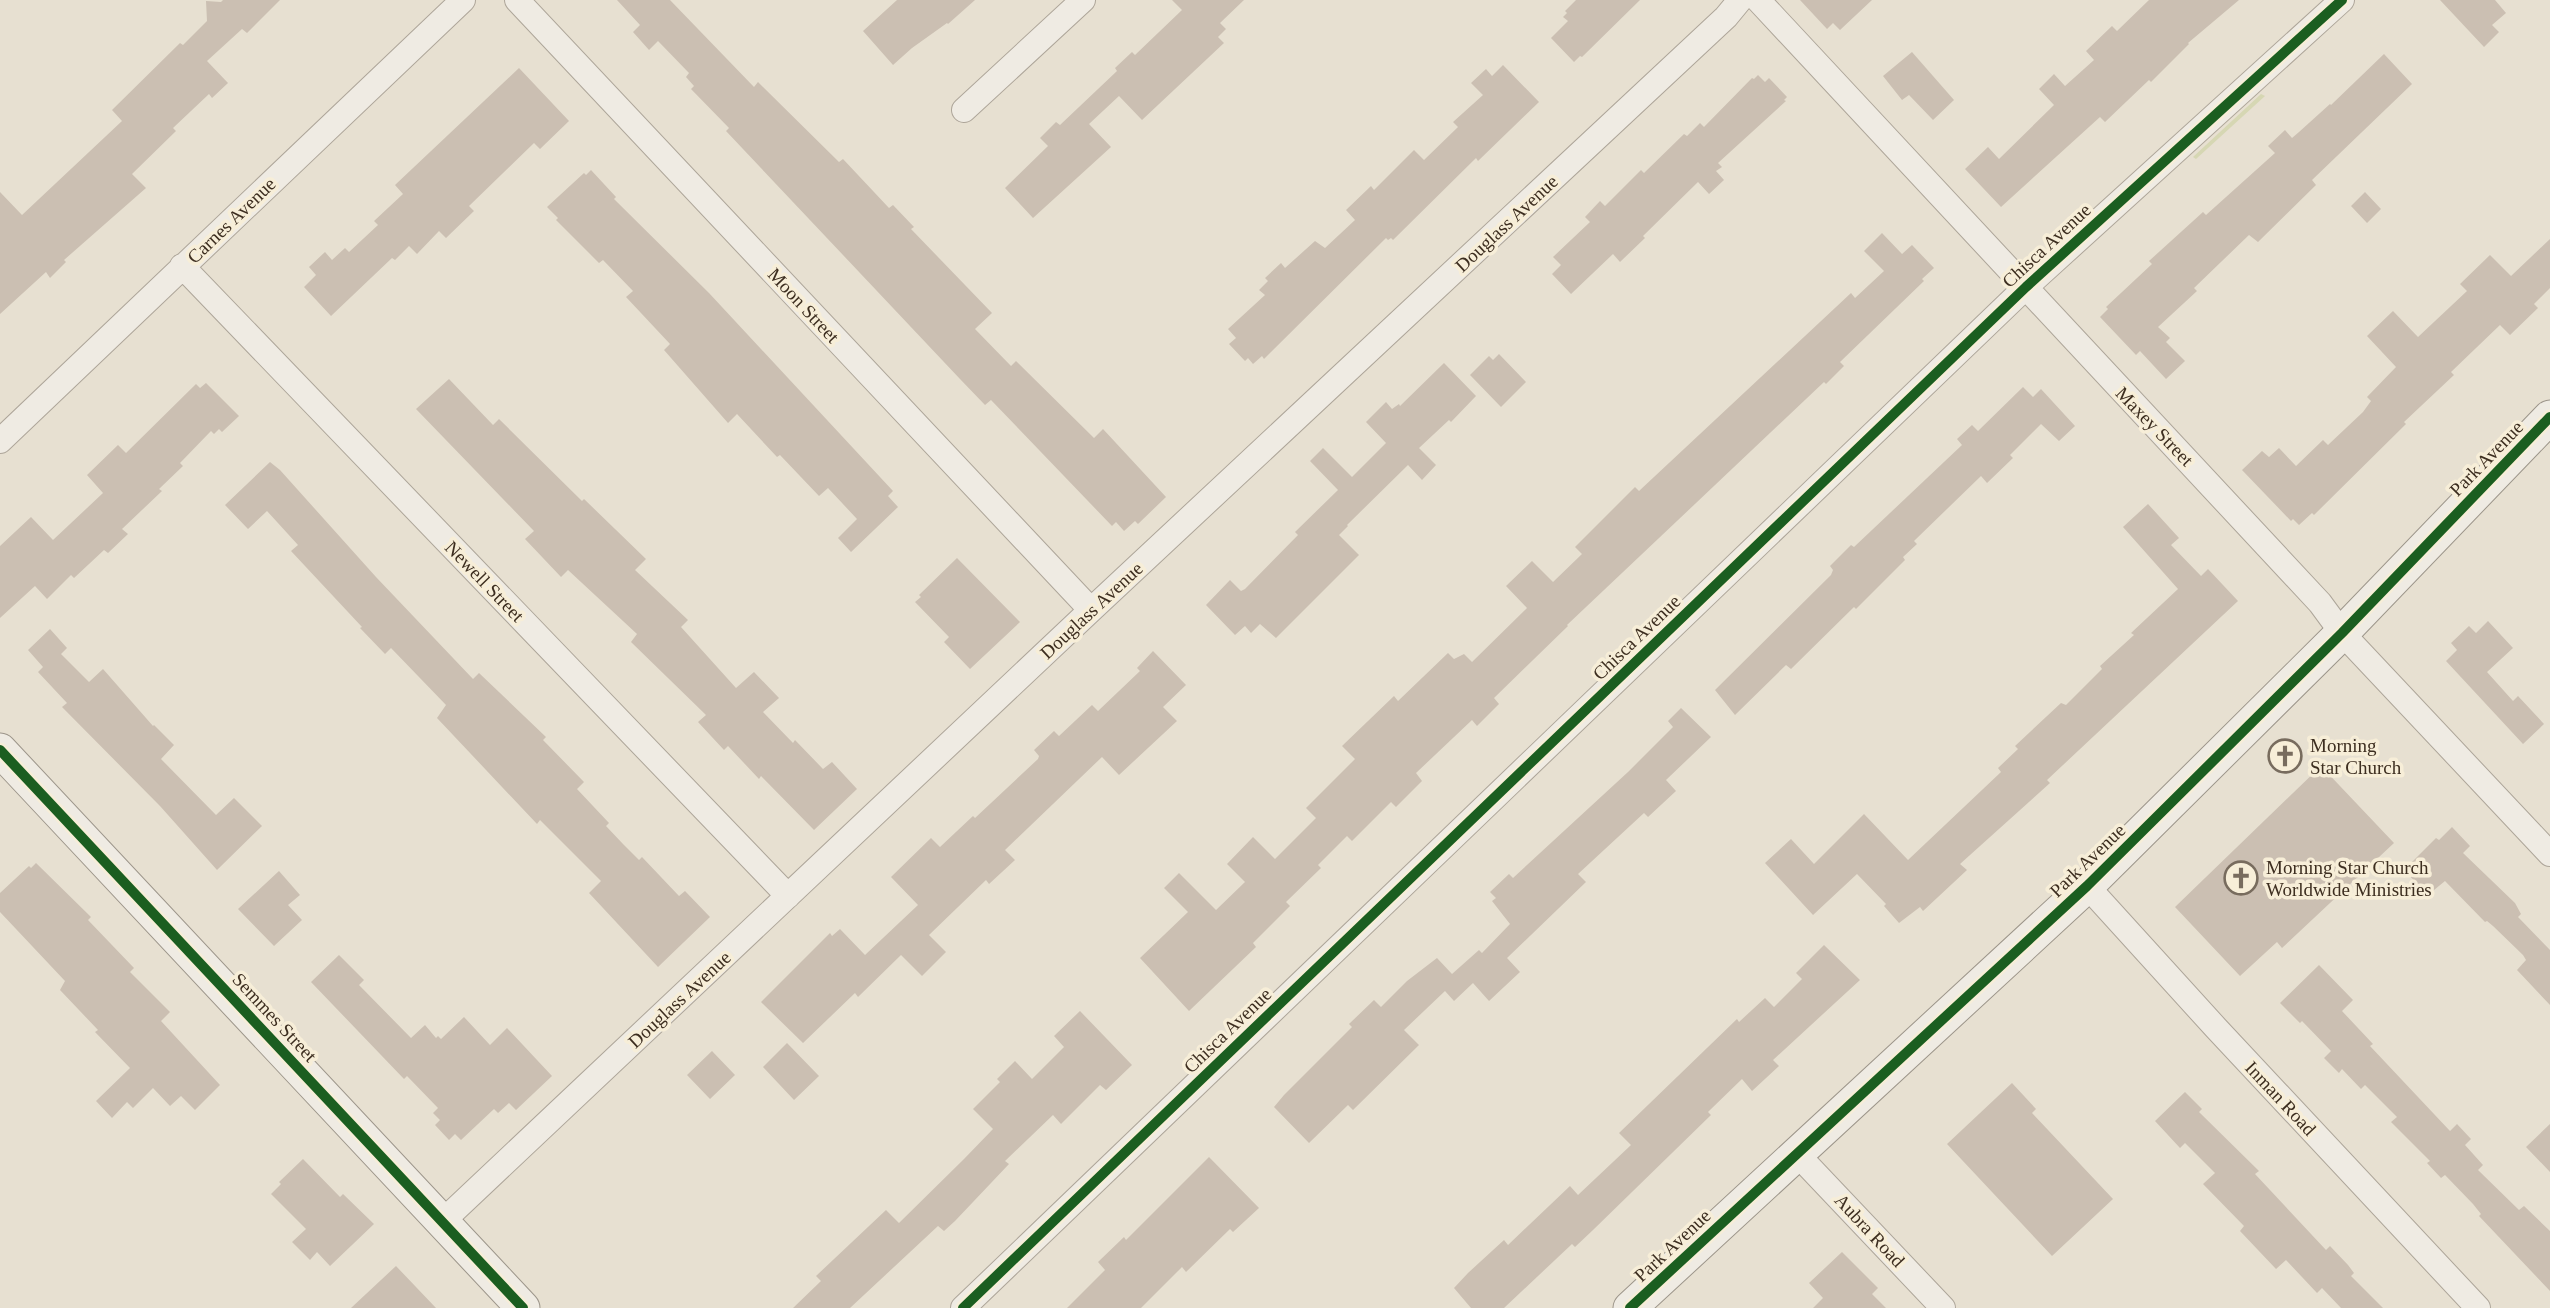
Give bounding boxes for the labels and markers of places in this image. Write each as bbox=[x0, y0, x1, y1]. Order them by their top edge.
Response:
place label: Morning Star Church bbox=[2310, 735, 2402, 778]
church icon: Morning Star Church bbox=[2266, 737, 2304, 775]
place label: Morning Star Church Worldwide Ministries bbox=[2266, 857, 2432, 900]
church icon: Morning Star Church Worldwide Ministries bbox=[2222, 859, 2260, 897]

